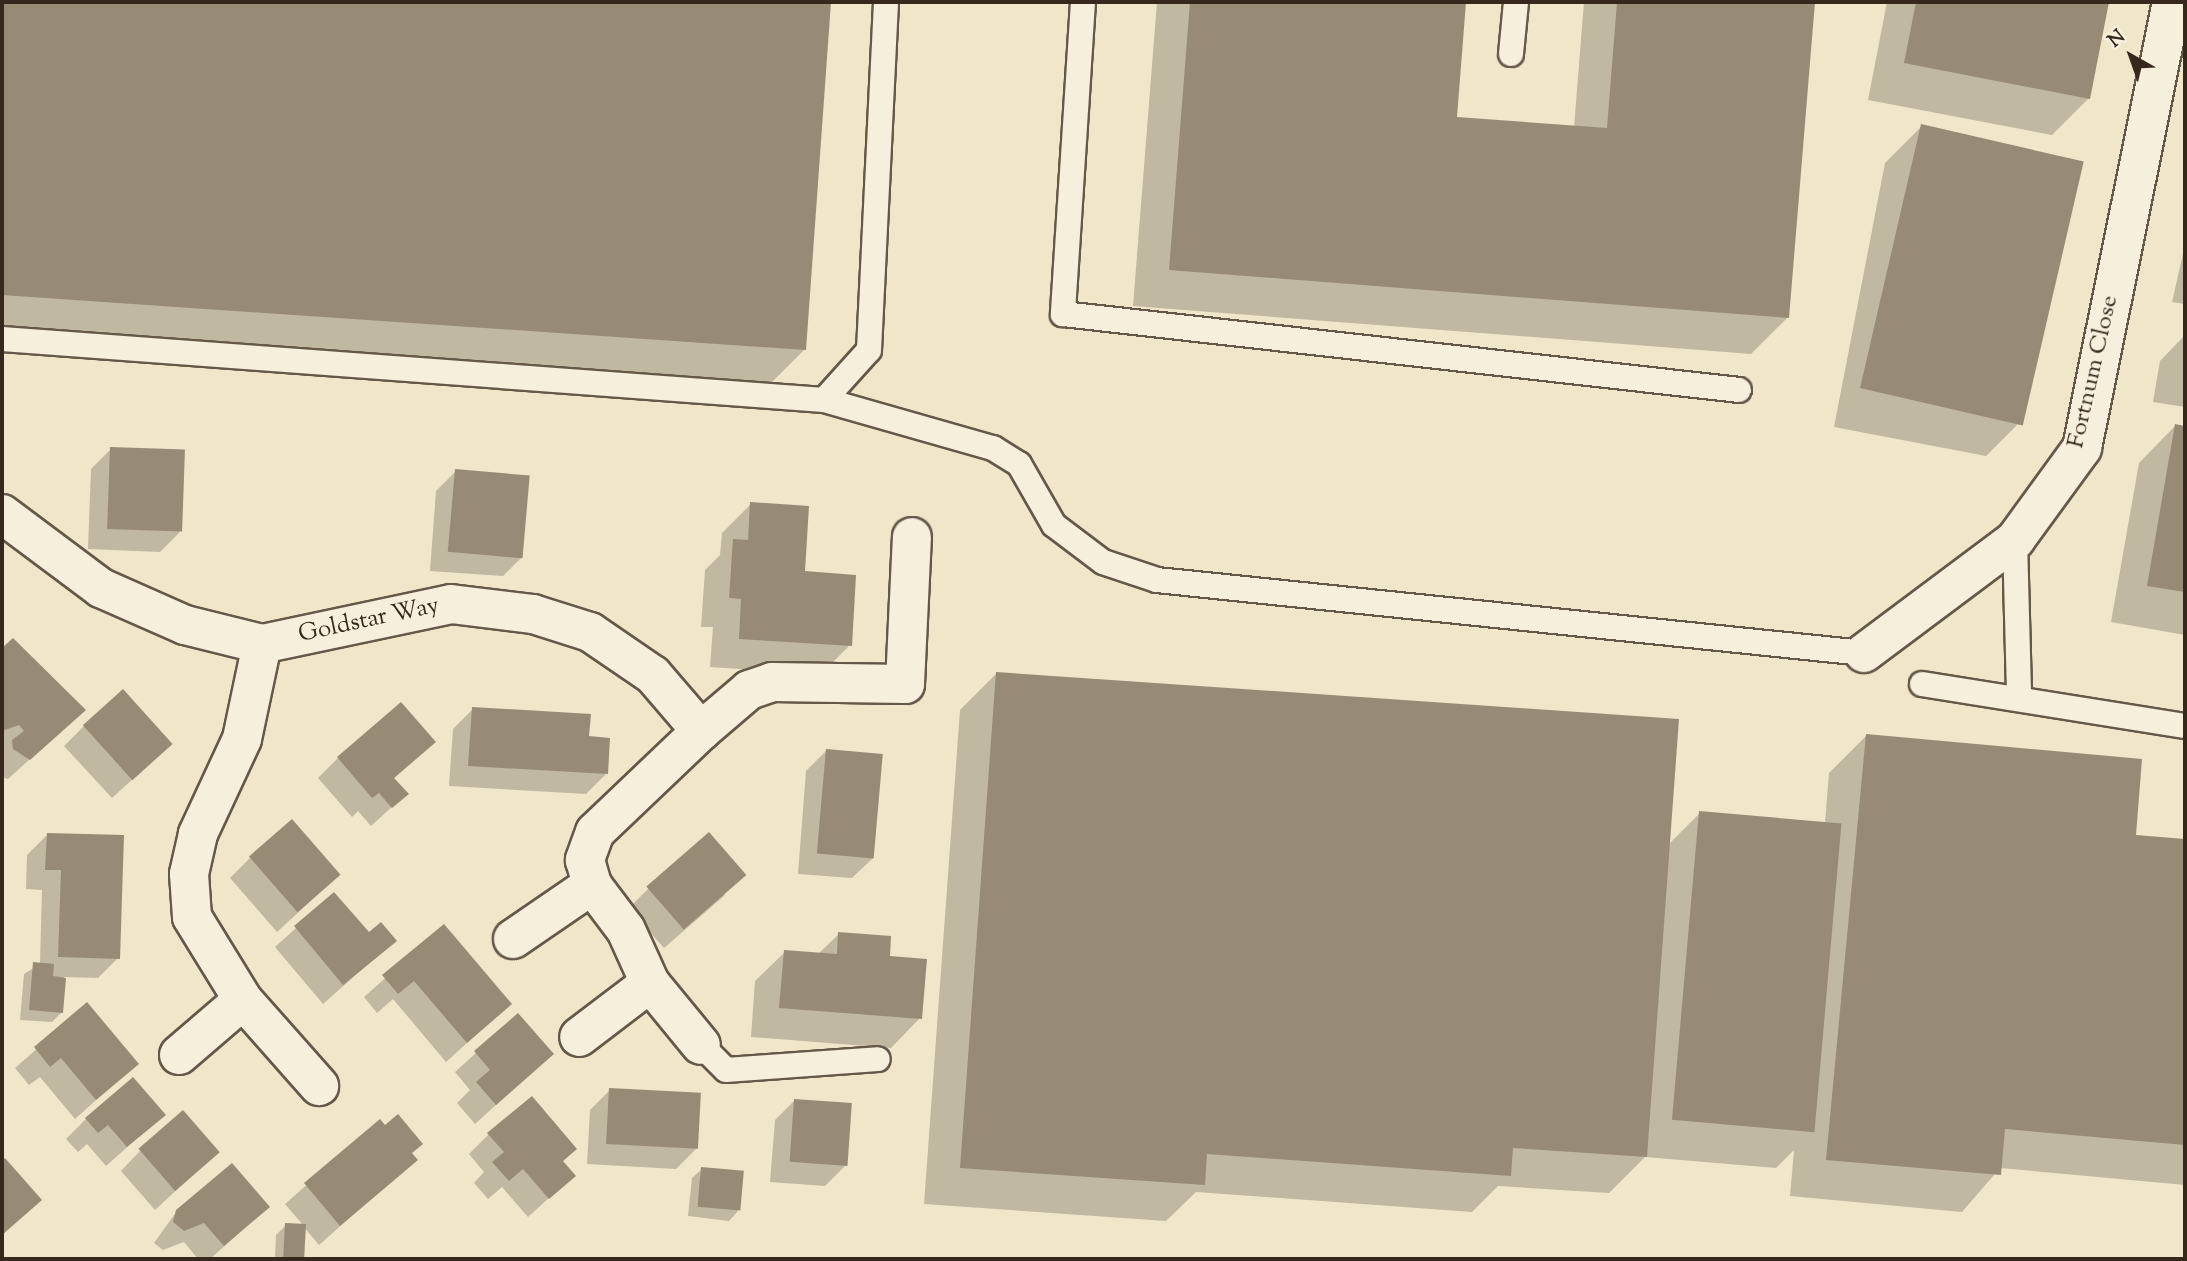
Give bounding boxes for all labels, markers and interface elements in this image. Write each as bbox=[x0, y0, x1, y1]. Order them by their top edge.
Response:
north arrow bbox=[2096, 21, 2166, 91]
text: N bbox=[2103, 24, 2132, 55]
street label: Fortnum Close bbox=[2062, 293, 2126, 451]
street label: Goldstar Way bbox=[296, 592, 442, 650]

